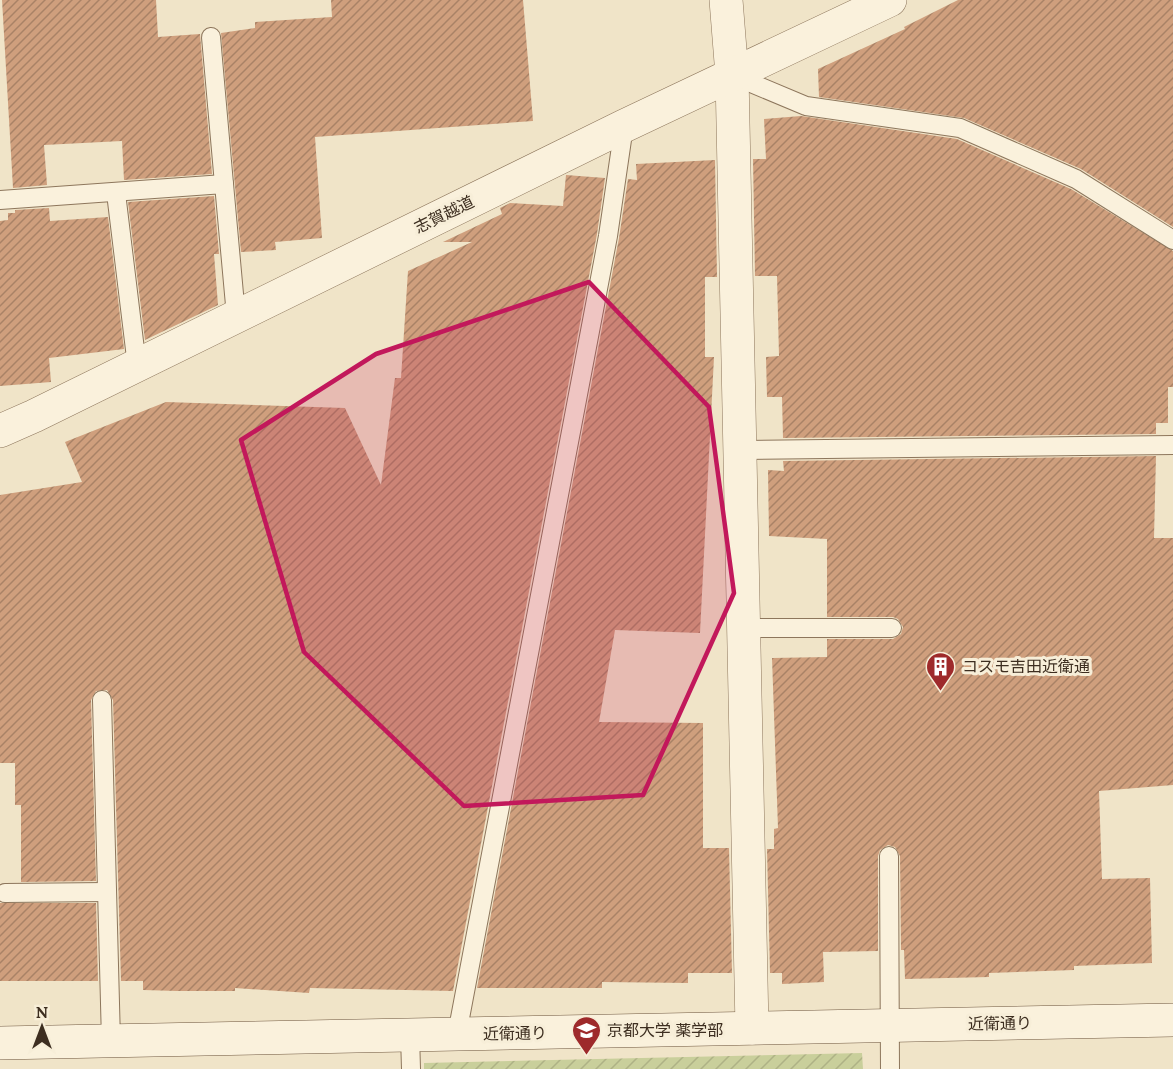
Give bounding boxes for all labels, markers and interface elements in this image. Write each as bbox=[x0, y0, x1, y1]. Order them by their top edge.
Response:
street label: 志賀越道 bbox=[411, 191, 477, 237]
building icon: コスモ吉田近衛通 bbox=[925, 650, 957, 692]
place label: コスモ吉田近衛通 bbox=[962, 656, 1090, 676]
north arrow bbox=[12, 997, 72, 1057]
text: N bbox=[36, 1002, 48, 1022]
street label: 近衛通り bbox=[968, 1012, 1032, 1034]
school or university icon: 京都大学 薬学部 bbox=[570, 1014, 602, 1056]
place label: 京都大学 薬学部 bbox=[607, 1020, 723, 1040]
street label: 近衛通り bbox=[483, 1022, 547, 1044]

